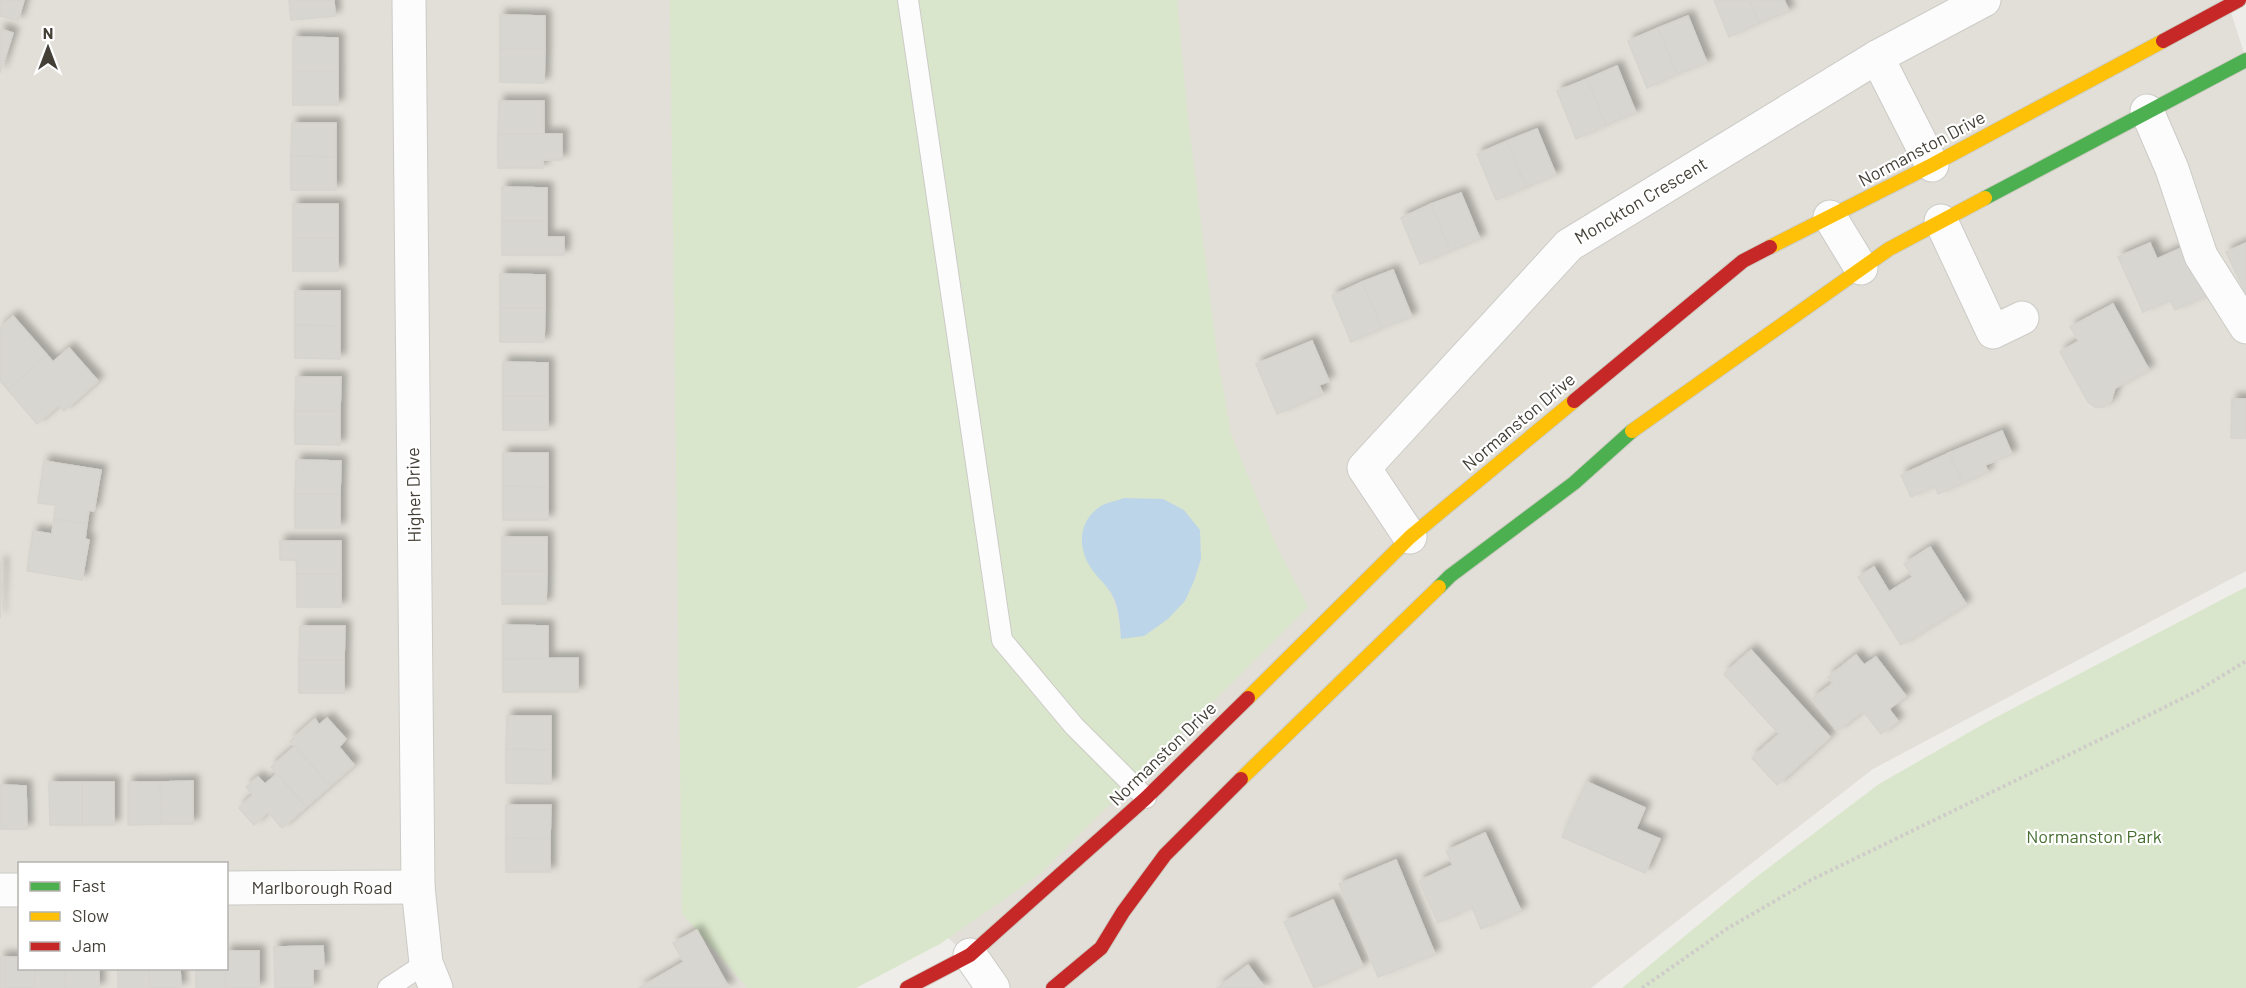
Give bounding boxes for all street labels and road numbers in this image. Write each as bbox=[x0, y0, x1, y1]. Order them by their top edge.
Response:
street label: Normanston Drive bbox=[1854, 105, 1989, 191]
street label: Monckton Crescent bbox=[1570, 152, 1711, 248]
street label: Normanston Drive bbox=[1457, 368, 1579, 475]
street label: Higher Drive bbox=[401, 447, 425, 543]
street label: Normanston Drive bbox=[1104, 697, 1220, 810]
street label: Marlborough Road bbox=[252, 876, 392, 898]

